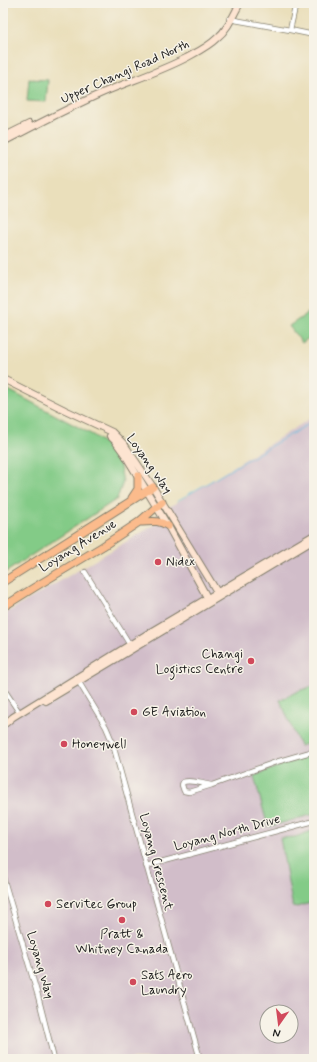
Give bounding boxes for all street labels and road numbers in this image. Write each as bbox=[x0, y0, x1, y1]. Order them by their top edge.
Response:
street label: Upper Changi Road North bbox=[58, 36, 192, 108]
street label: Loyang Way bbox=[122, 431, 176, 497]
street label: Loyang Avenue bbox=[36, 516, 120, 576]
street label: Loyang Crescent bbox=[135, 811, 177, 913]
street label: Loyang North Drive bbox=[172, 811, 282, 855]
street label: Loyang Way bbox=[22, 929, 58, 1001]

